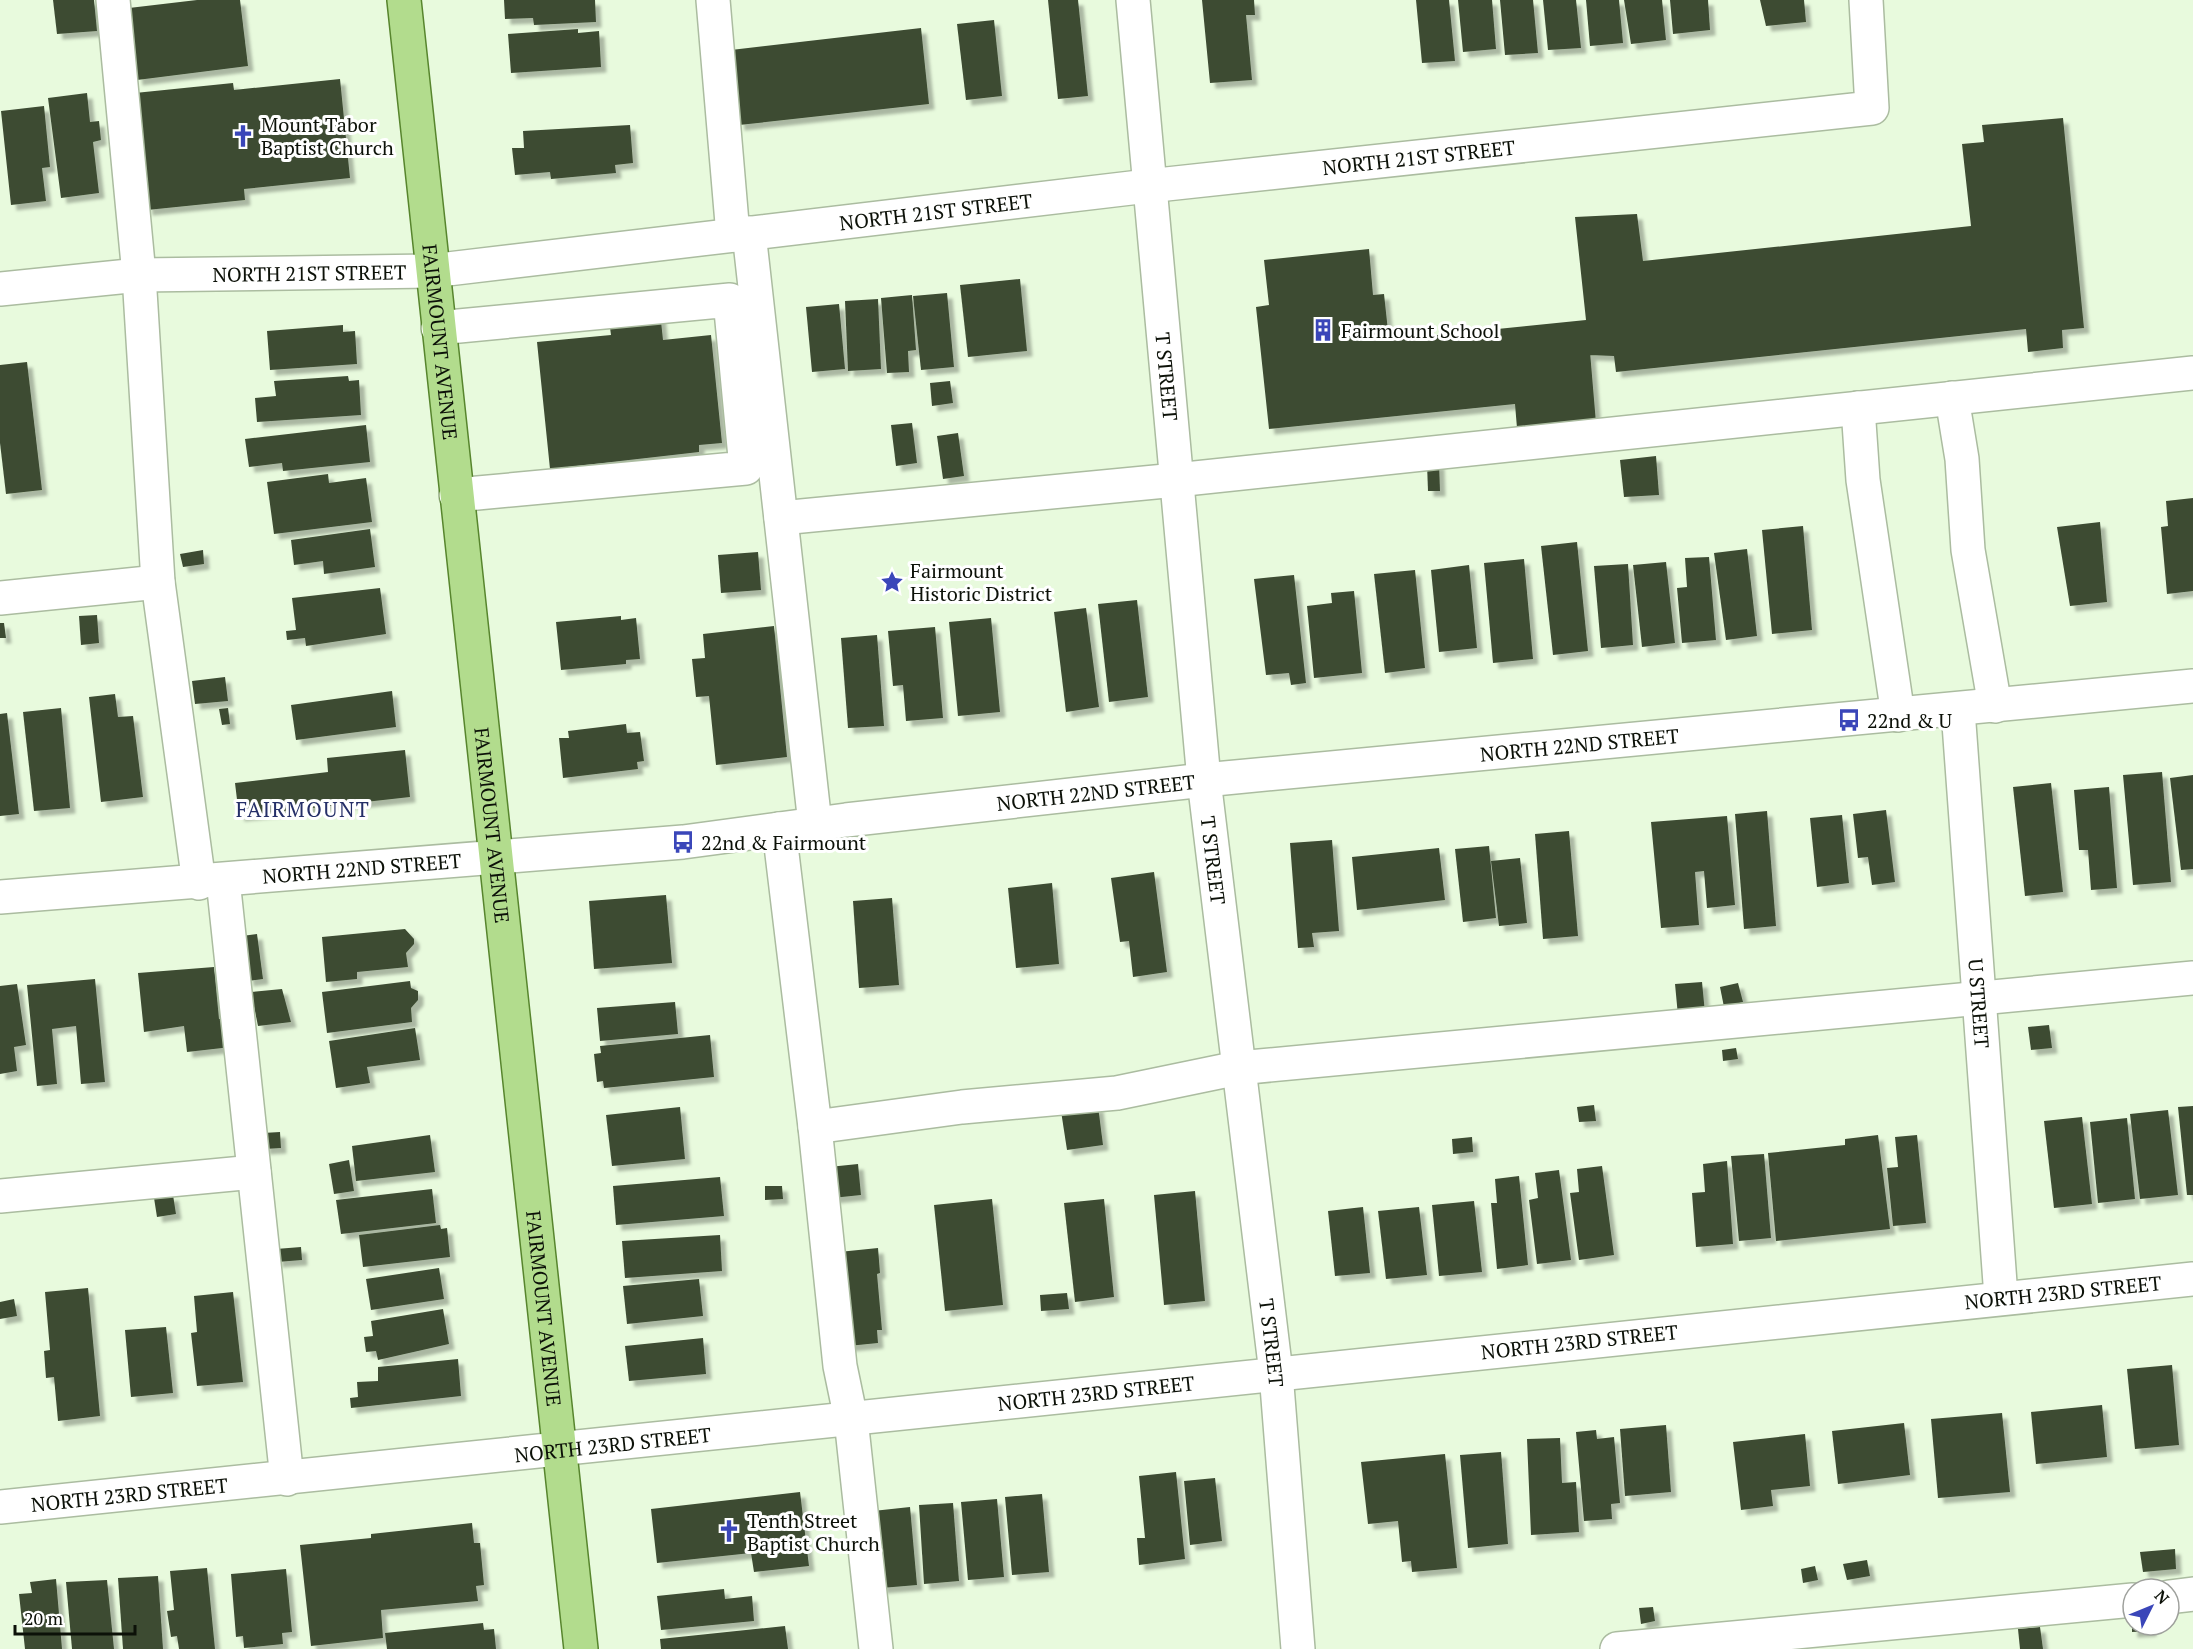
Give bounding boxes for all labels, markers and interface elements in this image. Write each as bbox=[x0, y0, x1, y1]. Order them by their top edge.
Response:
place label: Mount Tabor Baptist Church bbox=[261, 111, 394, 161]
church icon: Mount Tabor Baptist Church bbox=[230, 123, 256, 149]
street label: NORTH 21ST STREET bbox=[1321, 133, 1517, 181]
street label: NORTH 21ST STREET bbox=[838, 186, 1034, 236]
street label: FAIRMOUNT AVENUE bbox=[417, 243, 465, 441]
street label: NORTH 21ST STREET bbox=[212, 258, 406, 287]
building icon: Fairmount School bbox=[1310, 317, 1336, 343]
place label: Fairmount School bbox=[1341, 317, 1500, 344]
street label: T STREET bbox=[1150, 331, 1185, 422]
place label: Fairmount Historic District bbox=[910, 557, 1053, 607]
place icon: Fairmount Historic District bbox=[879, 569, 905, 595]
bus stop icon: 22nd & U bbox=[1836, 707, 1862, 733]
place label: 22nd & U bbox=[1867, 707, 1952, 734]
street label: NORTH 22ND STREET bbox=[1479, 721, 1680, 767]
street label: FAIRMOUNT AVENUE bbox=[469, 726, 516, 924]
street label: NORTH 22ND STREET bbox=[995, 768, 1196, 817]
district label: FAIRMOUNT bbox=[236, 795, 370, 823]
street label: T STREET bbox=[1195, 814, 1232, 906]
bus stop icon: 22nd & Fairmount bbox=[670, 829, 696, 855]
place label: 22nd & Fairmount bbox=[701, 829, 867, 856]
street label: NORTH 22ND STREET bbox=[261, 846, 462, 889]
street label: U STREET bbox=[1963, 957, 1996, 1049]
street label: FAIRMOUNT AVENUE bbox=[521, 1209, 568, 1408]
street label: NORTH 23RD STREET bbox=[1963, 1269, 2162, 1315]
street label: T STREET bbox=[1254, 1297, 1291, 1388]
street label: NORTH 23RD STREET bbox=[1480, 1318, 1679, 1365]
street label: NORTH 23RD STREET bbox=[996, 1369, 1196, 1417]
street label: NORTH 23RD STREET bbox=[513, 1420, 713, 1468]
street label: NORTH 23RD STREET bbox=[30, 1471, 229, 1517]
place label: Tenth Street Baptist Church bbox=[747, 1507, 880, 1557]
church icon: Tenth Street Baptist Church bbox=[716, 1518, 742, 1544]
north arrow bbox=[2121, 1577, 2181, 1637]
text: N bbox=[2150, 1585, 2174, 1609]
scale bar bbox=[15, 1598, 135, 1636]
text: 20 m bbox=[24, 1606, 64, 1630]

